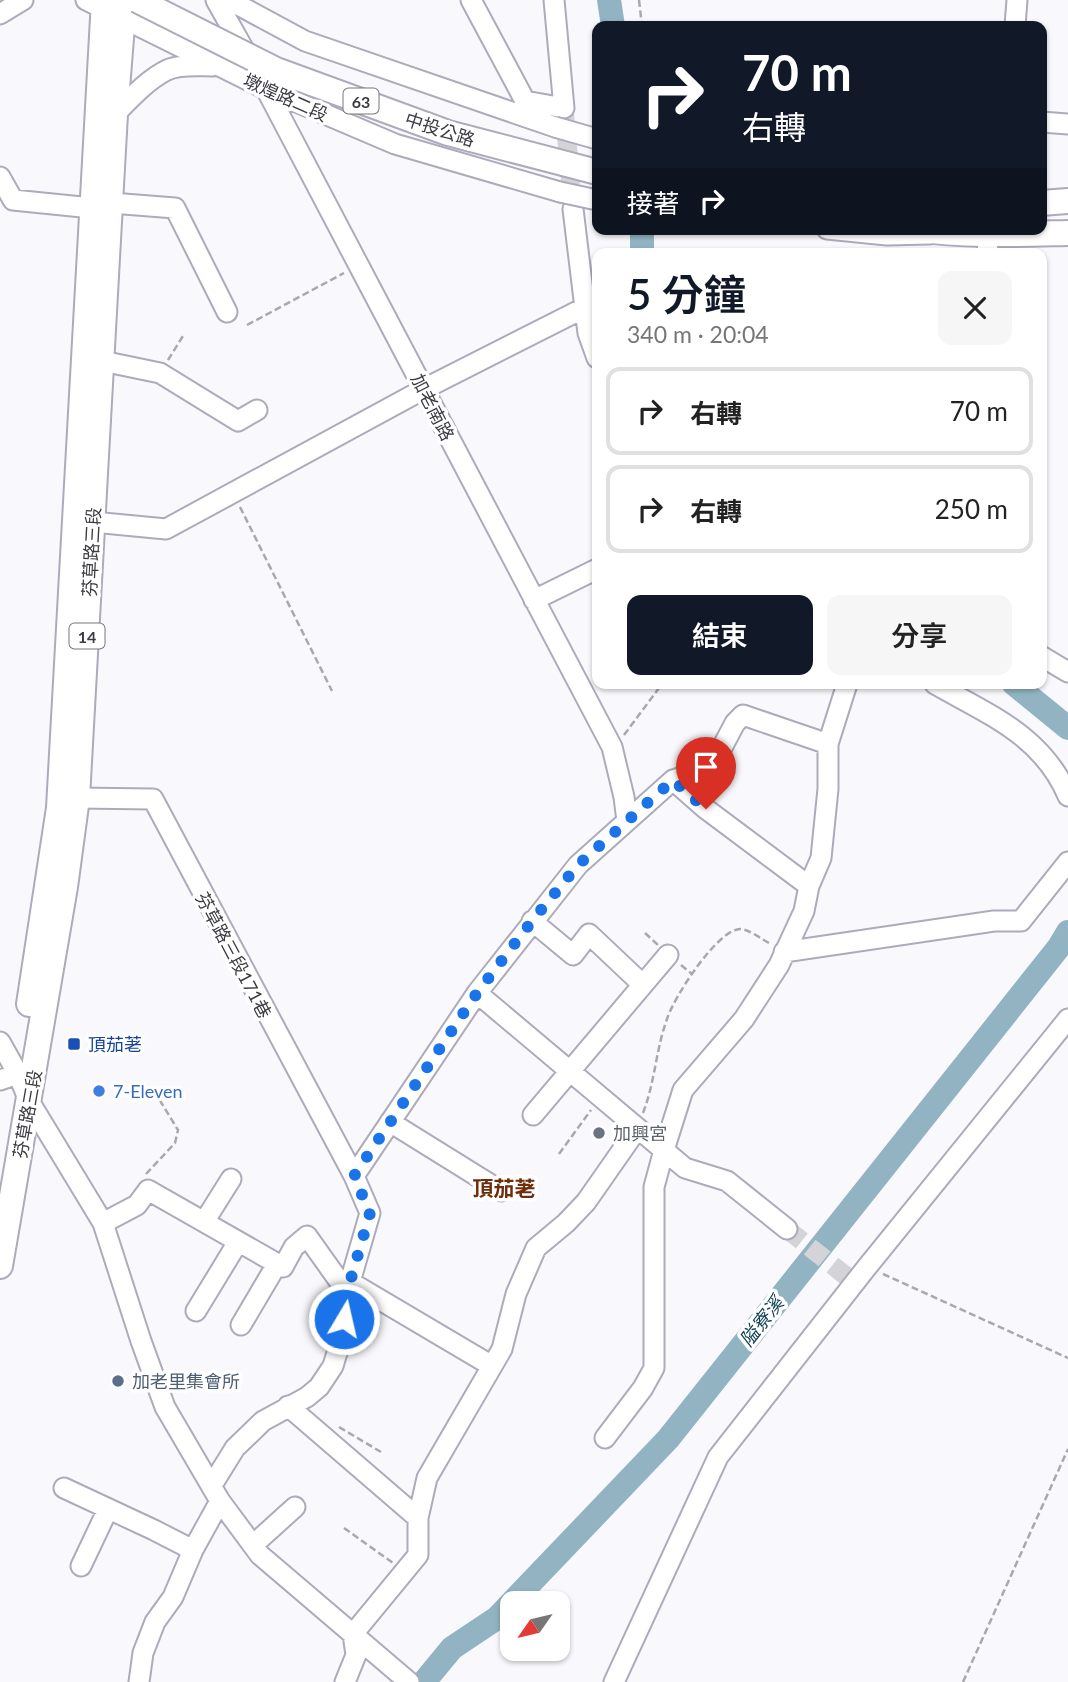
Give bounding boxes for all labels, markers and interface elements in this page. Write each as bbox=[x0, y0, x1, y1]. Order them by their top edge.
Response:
text: 70 m bbox=[742, 43, 852, 101]
icon: right bbox=[627, 49, 718, 140]
street label: 墩煌路二段 bbox=[240, 69, 332, 125]
road number: 63 bbox=[344, 88, 378, 114]
street label: 中投公路 bbox=[402, 107, 478, 151]
text: 右轉 bbox=[742, 107, 806, 146]
icon: right bbox=[693, 182, 731, 220]
text: 接著 bbox=[627, 187, 679, 219]
text: 5 分鐘 bbox=[627, 269, 746, 319]
button: close bbox=[938, 271, 1012, 345]
text: 340 m · 20:04 bbox=[627, 320, 769, 348]
street label: 加老南路 bbox=[407, 370, 459, 444]
icon: right bbox=[631, 392, 669, 430]
text: 70 m bbox=[950, 395, 1008, 427]
text: 右轉 bbox=[690, 397, 742, 429]
icon: right bbox=[631, 490, 669, 528]
text: 250 m bbox=[935, 493, 1008, 525]
text: 右轉 bbox=[690, 495, 742, 527]
street label: 芬草路三段 bbox=[78, 506, 104, 598]
button: 結束 bbox=[627, 595, 813, 675]
button: 分享 bbox=[827, 595, 1012, 675]
road number: 14 bbox=[70, 624, 104, 649]
pin bbox=[676, 737, 736, 809]
icon: arrive bbox=[687, 748, 725, 786]
street label: 芬草路三段171巷 bbox=[192, 888, 276, 1022]
place label: 頂茄荖 bbox=[88, 1033, 142, 1055]
marker: 頂茄荖 bbox=[66, 1036, 82, 1052]
street label: 芬草路三段 bbox=[8, 1068, 46, 1160]
place label: 7-Eleven bbox=[113, 1080, 183, 1102]
marker: 7-Eleven bbox=[91, 1083, 107, 1099]
place label: 加興宮 bbox=[613, 1122, 667, 1144]
marker: 加興宮 bbox=[591, 1125, 607, 1141]
district label: 頂茄荖 bbox=[473, 1175, 536, 1200]
position arrow bbox=[307, 1282, 381, 1356]
water label: 隘寮溪 bbox=[734, 1289, 789, 1351]
place label: 加老里集會所 bbox=[132, 1370, 240, 1392]
marker: 加老里集會所 bbox=[110, 1373, 126, 1389]
north arrow bbox=[500, 1591, 570, 1661]
map controls bbox=[500, 1591, 570, 1661]

